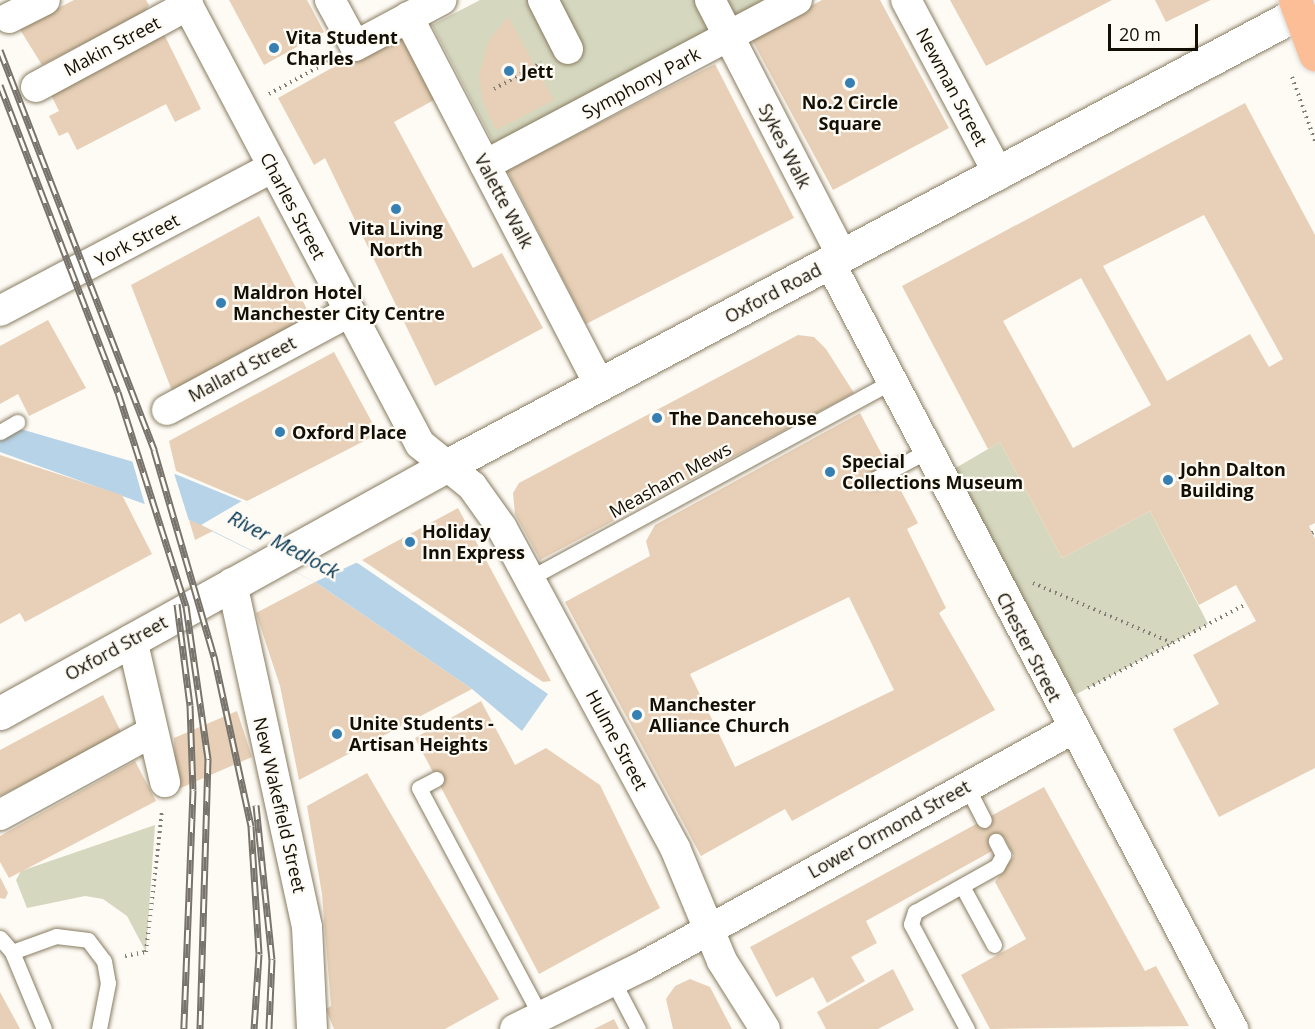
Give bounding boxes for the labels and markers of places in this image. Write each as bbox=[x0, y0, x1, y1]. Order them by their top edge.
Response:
place label: Vita Student Charles bbox=[286, 27, 398, 70]
marker: Vita Student Charles bbox=[267, 41, 281, 55]
place label: Jett bbox=[521, 60, 553, 82]
marker: Jett bbox=[502, 64, 516, 78]
marker: No.2 Circle Square bbox=[843, 76, 857, 90]
place label: No.2 Circle Square bbox=[802, 92, 898, 134]
marker: Vita Living North bbox=[389, 202, 403, 216]
place label: Vita Living North bbox=[349, 218, 443, 260]
place label: Maldron Hotel Manchester City Centre bbox=[233, 282, 445, 324]
marker: Maldron Hotel Manchester City Centre bbox=[214, 296, 228, 310]
place label: The Dancehouse bbox=[669, 407, 817, 429]
marker: The Dancehouse bbox=[650, 411, 664, 425]
place label: Oxford Place bbox=[292, 421, 407, 443]
marker: Oxford Place bbox=[273, 425, 287, 439]
place label: Special Collections Museum bbox=[842, 451, 1023, 494]
place label: John Dalton Building bbox=[1180, 459, 1286, 502]
marker: Special Collections Museum bbox=[823, 465, 837, 479]
marker: John Dalton Building bbox=[1161, 473, 1175, 487]
place label: Holiday Inn Express bbox=[422, 521, 525, 564]
marker: Holiday Inn Express bbox=[403, 535, 417, 549]
place label: Manchester Alliance Church bbox=[649, 694, 790, 736]
marker: Manchester Alliance Church bbox=[630, 708, 644, 722]
place label: Unite Students - Artisan Heights bbox=[349, 713, 494, 756]
marker: Unite Students - Artisan Heights bbox=[330, 727, 344, 741]

